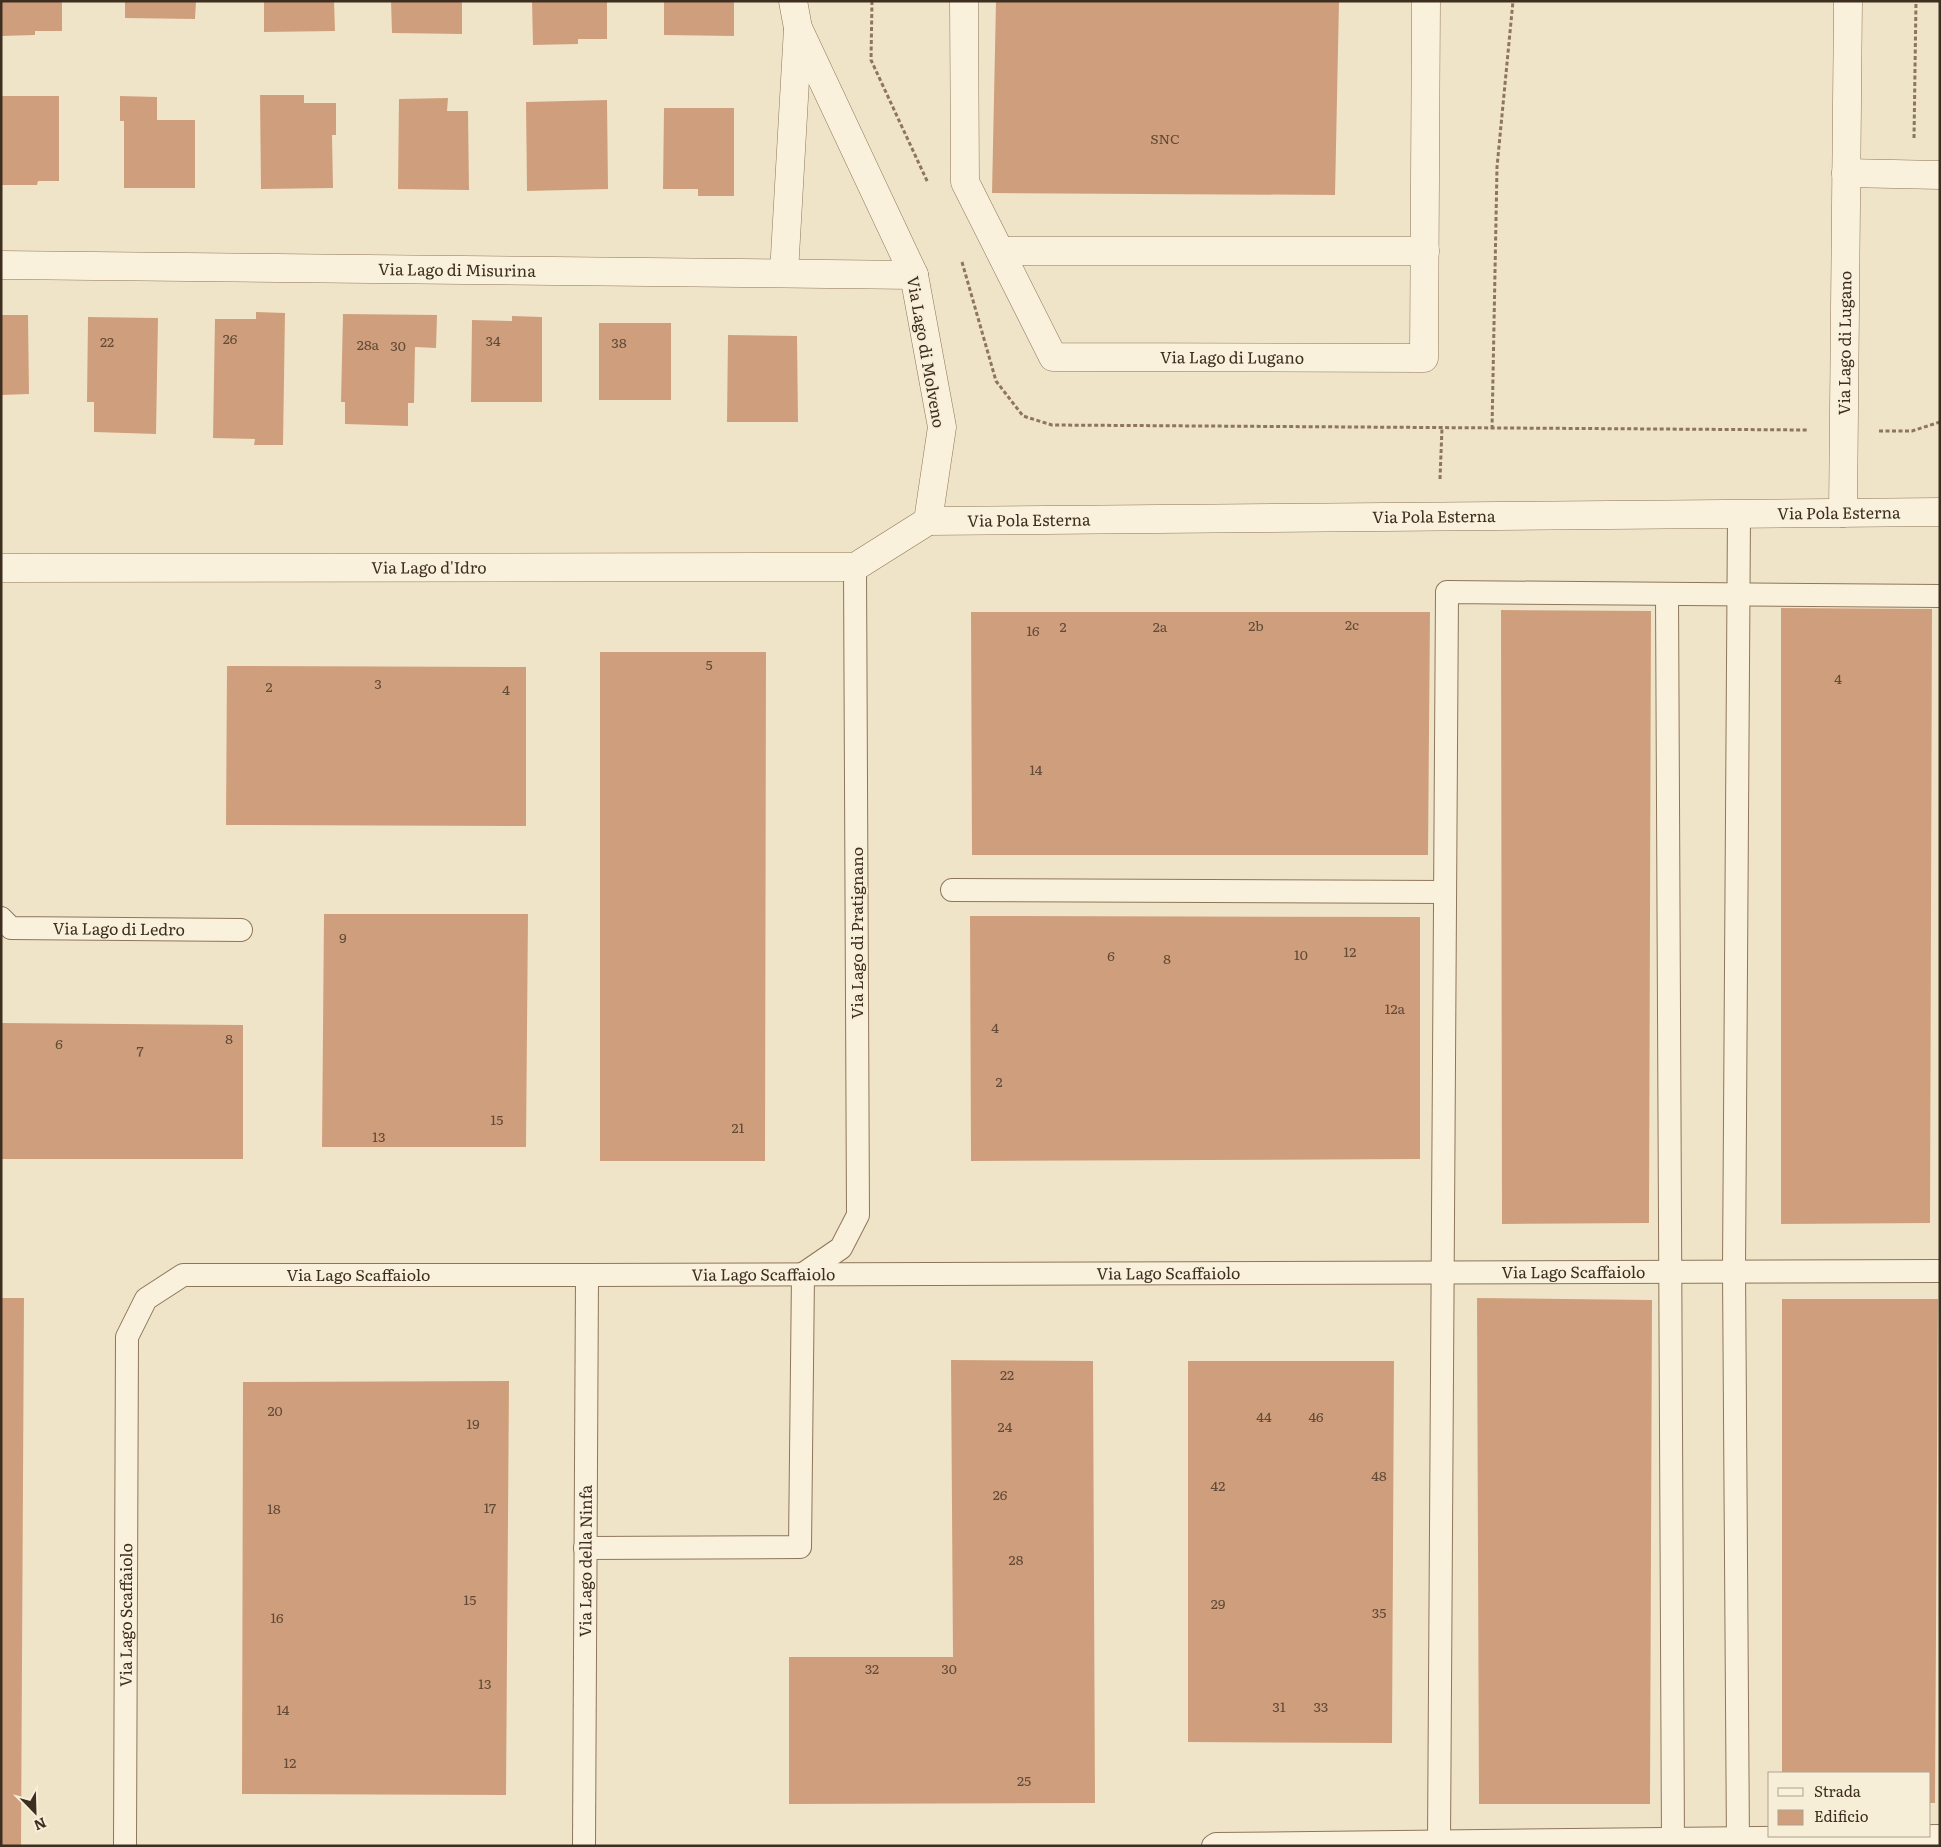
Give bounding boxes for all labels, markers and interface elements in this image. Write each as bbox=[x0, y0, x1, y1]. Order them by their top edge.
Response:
house number: SNC bbox=[1150, 128, 1180, 148]
street label: Via Lago di Misurina bbox=[378, 256, 536, 282]
street label: Via Lago di Lugano bbox=[1831, 271, 1856, 415]
street label: Via Lago di Molveno bbox=[902, 274, 952, 430]
house number: 26 bbox=[223, 328, 238, 348]
house number: 34 bbox=[485, 330, 501, 350]
house number: 22 bbox=[100, 331, 114, 351]
house number: 38 bbox=[611, 332, 627, 352]
house number: 28a bbox=[357, 334, 380, 354]
house number: 30 bbox=[390, 335, 406, 355]
street label: Via Lago di Lugano bbox=[1160, 344, 1304, 369]
street label: Via Pola Esterna bbox=[1777, 499, 1901, 524]
street label: Via Pola Esterna bbox=[1372, 503, 1496, 528]
street label: Via Pola Esterna bbox=[967, 507, 1091, 532]
street label: Via Lago d'Idro bbox=[371, 554, 487, 579]
house number: 2c bbox=[1345, 614, 1359, 634]
house number: 2b bbox=[1248, 615, 1264, 635]
house number: 2 bbox=[1059, 616, 1067, 636]
house number: 2a bbox=[1153, 616, 1168, 636]
house number: 16 bbox=[1026, 620, 1040, 640]
house number: 5 bbox=[705, 654, 713, 674]
house number: 4 bbox=[1834, 668, 1842, 688]
house number: 3 bbox=[374, 673, 382, 693]
house number: 2 bbox=[265, 676, 273, 696]
house number: 4 bbox=[502, 679, 510, 699]
house number: 14 bbox=[1030, 759, 1043, 779]
street label: Via Lago di Pratignano bbox=[844, 847, 868, 1019]
street label: Via Lago di Ledro bbox=[53, 915, 185, 941]
house number: 9 bbox=[339, 927, 347, 947]
house number: 12 bbox=[1344, 941, 1356, 961]
house number: 10 bbox=[1294, 944, 1308, 964]
house number: 6 bbox=[1107, 945, 1115, 965]
house number: 8 bbox=[1163, 948, 1171, 968]
house number: 12a bbox=[1385, 998, 1406, 1018]
house number: 4 bbox=[991, 1017, 999, 1037]
house number: 8 bbox=[225, 1028, 233, 1048]
house number: 6 bbox=[55, 1033, 63, 1053]
house number: 7 bbox=[136, 1040, 144, 1060]
house number: 2 bbox=[995, 1071, 1003, 1091]
house number: 15 bbox=[491, 1109, 503, 1129]
house number: 21 bbox=[732, 1117, 745, 1137]
house number: 13 bbox=[372, 1126, 386, 1146]
street label: Via Lago Scaffaiolo bbox=[1501, 1259, 1645, 1283]
street label: Via Lago Scaffaiolo bbox=[1096, 1260, 1240, 1284]
street label: Via Lago Scaffaiolo bbox=[691, 1261, 835, 1286]
street label: Via Lago Scaffaiolo bbox=[286, 1262, 430, 1286]
house number: 22 bbox=[1000, 1364, 1014, 1384]
house number: 20 bbox=[267, 1400, 283, 1420]
house number: 44 bbox=[1256, 1406, 1272, 1426]
house number: 46 bbox=[1308, 1406, 1324, 1426]
house number: 19 bbox=[466, 1413, 480, 1433]
house number: 24 bbox=[998, 1416, 1013, 1436]
house number: 48 bbox=[1371, 1465, 1387, 1485]
house number: 42 bbox=[1211, 1475, 1225, 1495]
street label: Via Lago della Ninfa bbox=[572, 1484, 597, 1637]
house number: 26 bbox=[993, 1484, 1008, 1504]
house number: 17 bbox=[484, 1497, 496, 1517]
house number: 18 bbox=[267, 1498, 281, 1518]
street label: Via Lago Scaffaiolo bbox=[113, 1543, 137, 1687]
house number: 28 bbox=[1009, 1549, 1024, 1569]
house number: 15 bbox=[464, 1589, 476, 1609]
house number: 29 bbox=[1211, 1593, 1225, 1613]
house number: 35 bbox=[1372, 1602, 1386, 1622]
house number: 16 bbox=[270, 1607, 284, 1627]
house number: 32 bbox=[865, 1658, 879, 1678]
house number: 30 bbox=[941, 1658, 957, 1678]
house number: 13 bbox=[478, 1673, 492, 1693]
house number: 31 bbox=[1272, 1696, 1286, 1716]
house number: 33 bbox=[1314, 1696, 1328, 1716]
house number: 14 bbox=[277, 1699, 290, 1719]
house number: 12 bbox=[284, 1752, 296, 1772]
house number: 25 bbox=[1017, 1770, 1031, 1790]
legend bbox=[1768, 1772, 1931, 1837]
text: Strada bbox=[1814, 1779, 1862, 1802]
north arrow bbox=[10, 1787, 60, 1837]
text: Edificio bbox=[1814, 1804, 1869, 1827]
text: N bbox=[31, 1813, 50, 1836]

